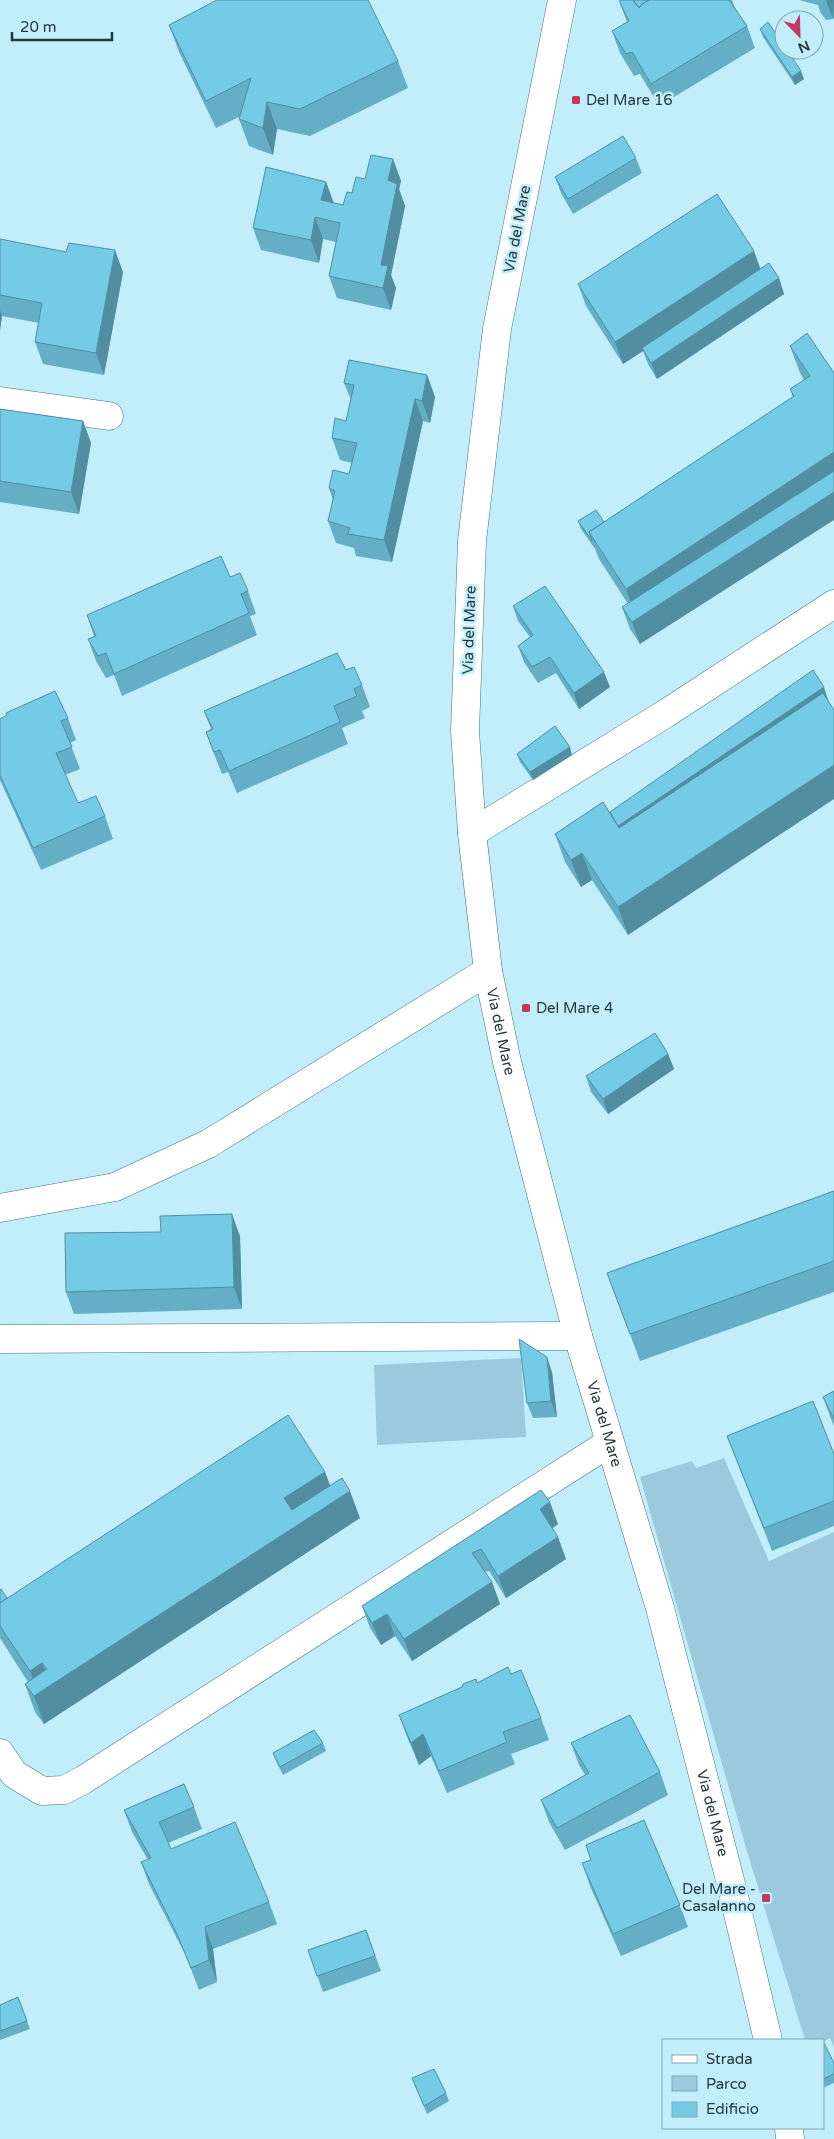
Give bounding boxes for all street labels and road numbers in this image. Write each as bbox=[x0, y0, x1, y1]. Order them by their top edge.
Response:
street label: Via del Mare bbox=[500, 184, 534, 274]
street label: Via del Mare bbox=[458, 585, 480, 675]
street label: Via del Mare bbox=[483, 986, 519, 1077]
street label: Via del Mare bbox=[583, 1379, 626, 1469]
street label: Via del Mare bbox=[693, 1768, 733, 1858]

